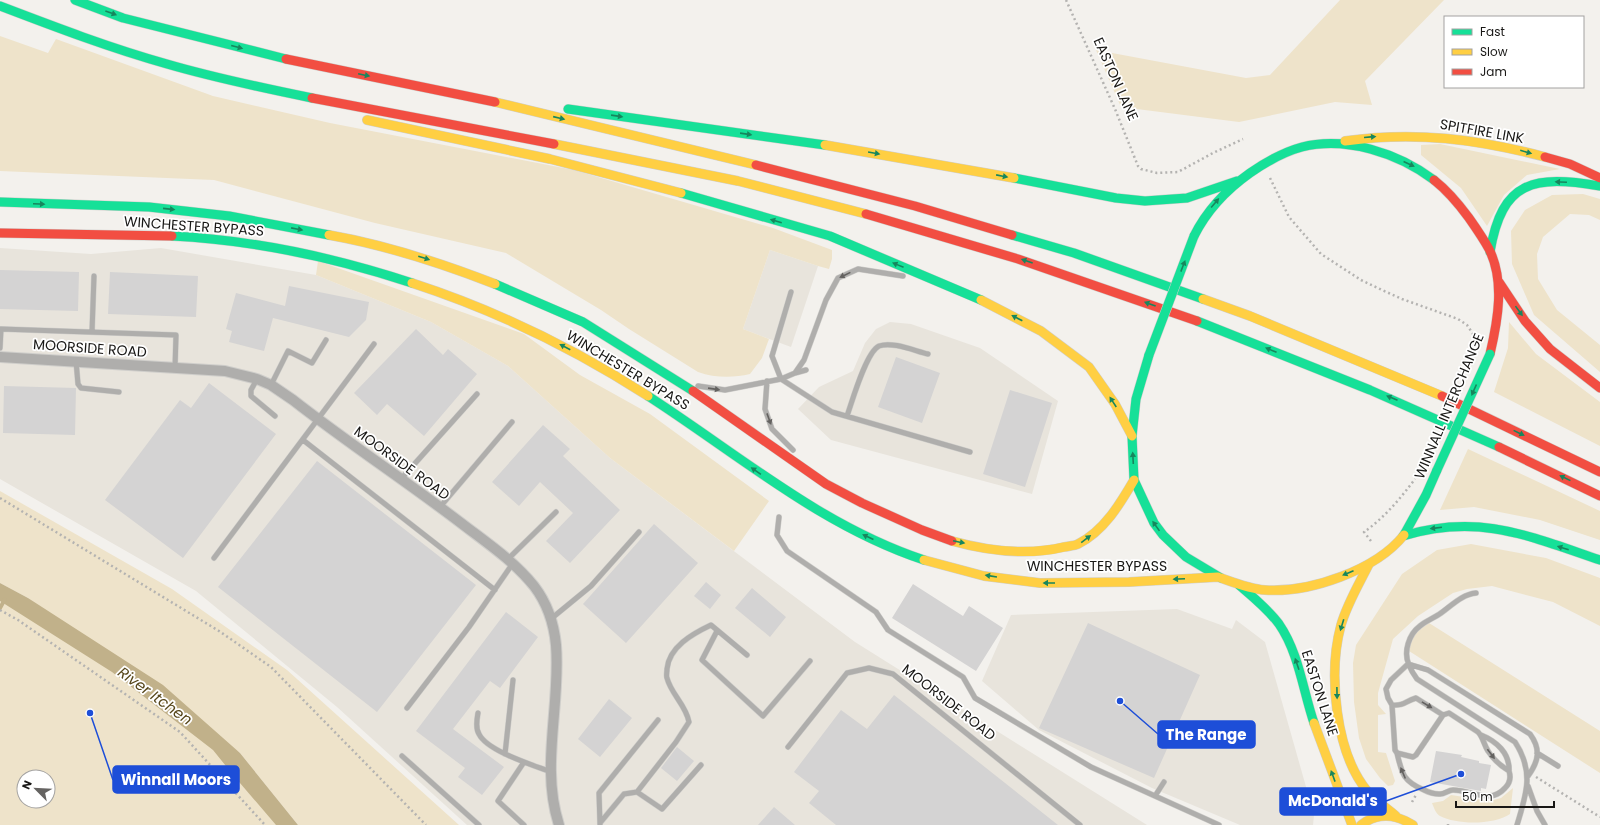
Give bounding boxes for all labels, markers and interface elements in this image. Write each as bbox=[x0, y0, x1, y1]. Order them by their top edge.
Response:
one-way arrow bbox=[106, 11, 118, 17]
legend bbox=[1444, 16, 1584, 88]
text: Fast bbox=[1480, 23, 1505, 40]
street label: EASTON LANE bbox=[1089, 34, 1143, 124]
text: Slow bbox=[1480, 43, 1508, 60]
one-way arrow bbox=[231, 45, 243, 51]
text: Jam bbox=[1480, 63, 1507, 80]
one-way arrow bbox=[358, 72, 370, 78]
one-way arrow bbox=[611, 112, 623, 119]
street label: SPITFIRE LINK bbox=[1438, 114, 1526, 148]
one-way arrow bbox=[553, 115, 565, 121]
one-way arrow bbox=[740, 131, 752, 137]
one-way arrow bbox=[1364, 133, 1376, 140]
one-way arrow bbox=[1520, 150, 1533, 156]
one-way arrow bbox=[868, 151, 880, 157]
one-way arrow bbox=[1404, 161, 1415, 167]
one-way arrow bbox=[996, 173, 1008, 179]
one-way arrow bbox=[1554, 179, 1567, 185]
one-way arrow bbox=[1211, 198, 1220, 209]
one-way arrow bbox=[33, 201, 46, 207]
one-way arrow bbox=[163, 206, 175, 212]
street label: WINCHESTER BYPASS bbox=[123, 211, 265, 241]
one-way arrow bbox=[770, 218, 782, 224]
one-way arrow bbox=[291, 226, 303, 232]
one-way arrow bbox=[418, 255, 430, 261]
one-way arrow bbox=[1020, 258, 1032, 264]
one-way arrow bbox=[1180, 260, 1186, 272]
one-way arrow bbox=[892, 261, 904, 267]
one-way arrow bbox=[839, 272, 851, 278]
one-way arrow bbox=[1143, 300, 1155, 306]
one-way arrow bbox=[1514, 306, 1523, 317]
one-way arrow bbox=[1011, 315, 1022, 322]
street label: WINCHESTER BYPASS bbox=[563, 325, 693, 415]
street label: WINNALL INTERCHANGE bbox=[1409, 330, 1489, 482]
street label: MOORSIDE ROAD bbox=[32, 334, 148, 362]
one-way arrow bbox=[559, 344, 570, 350]
one-way arrow bbox=[1265, 346, 1277, 352]
one-way arrow bbox=[1470, 384, 1477, 396]
one-way arrow bbox=[708, 386, 721, 392]
one-way arrow bbox=[1386, 395, 1397, 401]
one-way arrow bbox=[1109, 397, 1117, 407]
one-way arrow bbox=[766, 413, 772, 425]
street label: MOORSIDE ROAD bbox=[350, 421, 454, 505]
one-way arrow bbox=[1513, 430, 1525, 437]
one-way arrow bbox=[1130, 452, 1137, 464]
one-way arrow bbox=[751, 467, 761, 475]
one-way arrow bbox=[1560, 475, 1571, 481]
one-way arrow bbox=[1152, 521, 1160, 532]
one-way arrow bbox=[1430, 525, 1442, 531]
one-way arrow bbox=[862, 534, 873, 540]
one-way arrow bbox=[1080, 534, 1091, 543]
one-way arrow bbox=[953, 540, 966, 546]
one-way arrow bbox=[1557, 545, 1569, 551]
street label: WINCHESTER BYPASS bbox=[1027, 556, 1167, 576]
one-way arrow bbox=[1341, 570, 1353, 576]
one-way arrow bbox=[985, 573, 997, 579]
one-way arrow bbox=[1173, 576, 1185, 583]
one-way arrow bbox=[1042, 580, 1055, 586]
one-way arrow bbox=[1339, 619, 1345, 631]
street label: EASTON LANE bbox=[1297, 647, 1343, 739]
one-way arrow bbox=[1294, 657, 1300, 669]
street label: MOORSIDE ROAD bbox=[898, 659, 1000, 745]
water label: River Itchen bbox=[114, 661, 197, 730]
one-way arrow bbox=[1334, 687, 1340, 700]
one-way arrow bbox=[1421, 702, 1433, 709]
callout: The Range bbox=[1158, 721, 1255, 748]
text: The Range bbox=[1166, 724, 1246, 745]
one-way arrow bbox=[1487, 749, 1495, 760]
callout: Winnall Moors bbox=[113, 766, 239, 793]
one-way arrow bbox=[1400, 767, 1407, 779]
north arrow bbox=[16, 769, 56, 809]
text: Winnall Moors bbox=[121, 769, 231, 790]
one-way arrow bbox=[1329, 769, 1335, 781]
text: N bbox=[18, 778, 36, 792]
scale bar bbox=[1456, 783, 1554, 809]
callout: McDonald's bbox=[1280, 788, 1386, 815]
text: 50 m bbox=[1462, 788, 1493, 805]
text: McDonald's bbox=[1288, 790, 1378, 811]

